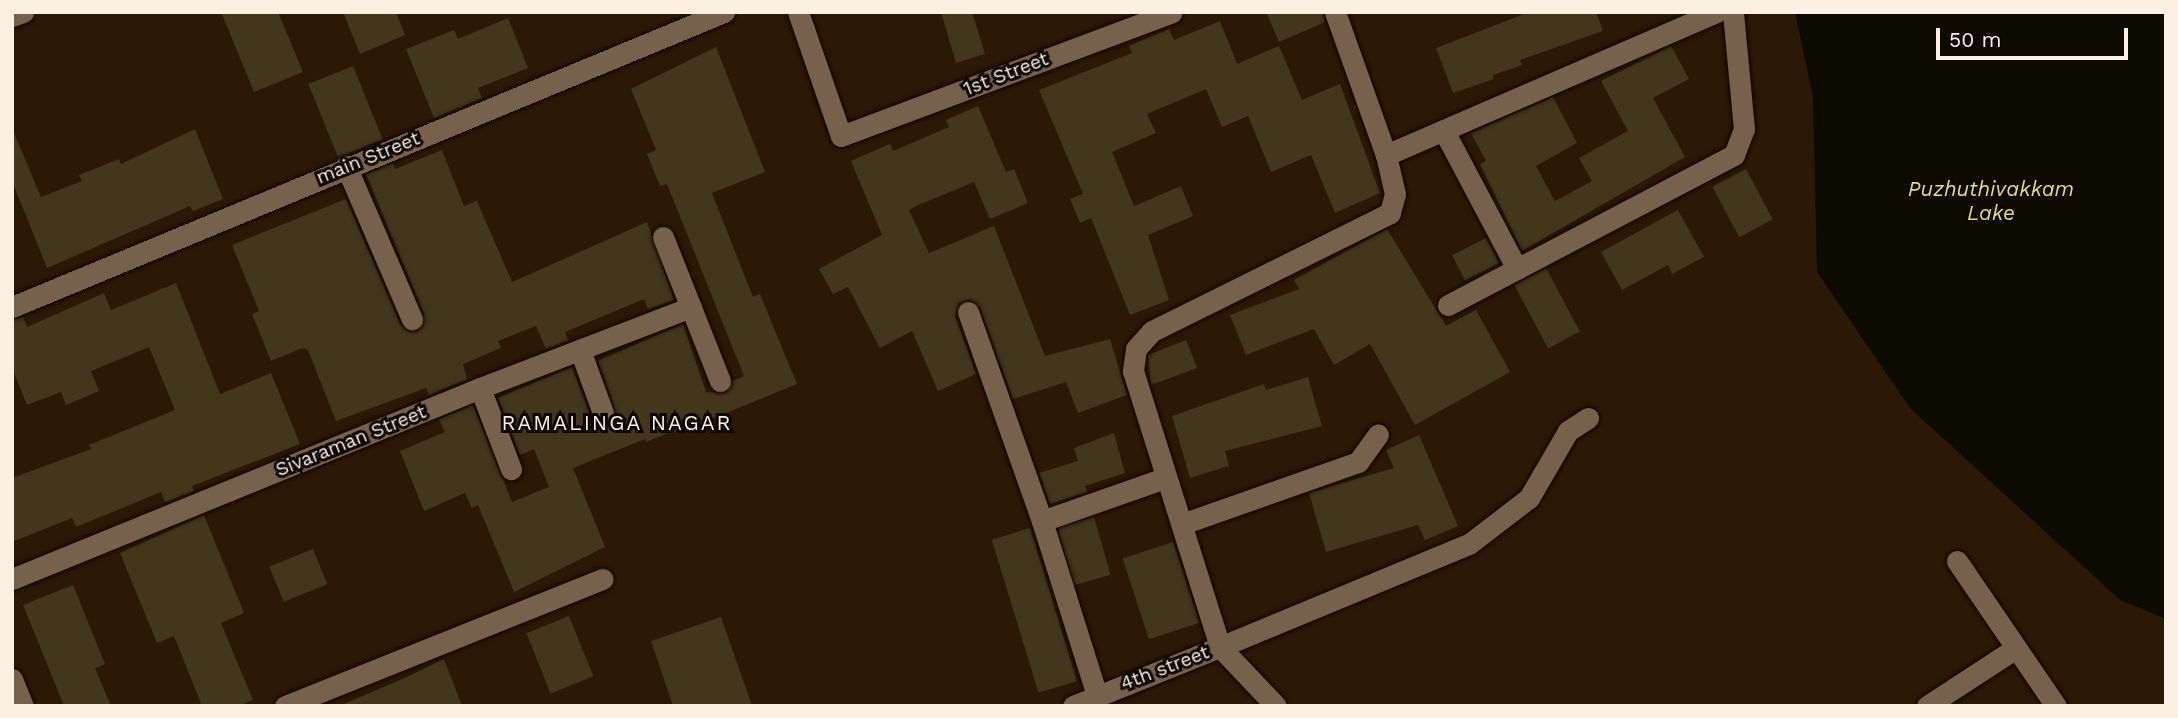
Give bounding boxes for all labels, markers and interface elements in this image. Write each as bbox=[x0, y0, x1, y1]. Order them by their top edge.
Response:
scale bar bbox=[1940, 14, 2132, 58]
text: 50 m bbox=[1949, 27, 2001, 52]
street label: 1st Street bbox=[960, 47, 1052, 101]
street label: main Street bbox=[313, 127, 423, 189]
water label: Puzhuthivakkam Lake bbox=[1908, 176, 2074, 226]
street label: Sivaraman Street bbox=[273, 400, 429, 482]
district label: RAMALINGA NAGAR bbox=[503, 410, 731, 436]
street label: 4th street bbox=[1118, 641, 1212, 695]

